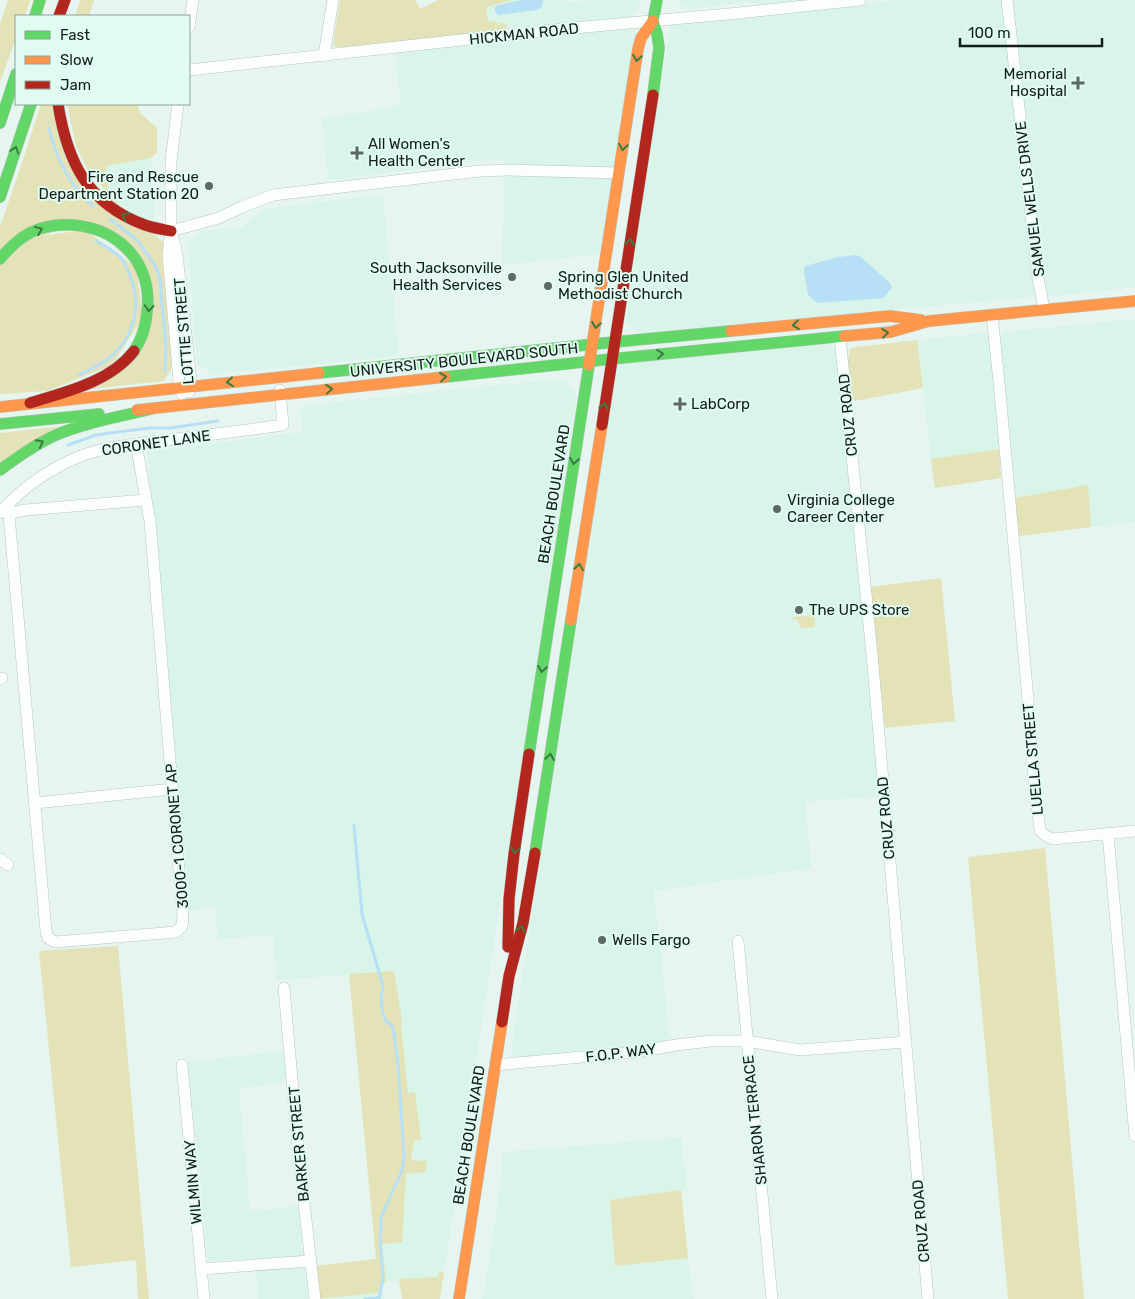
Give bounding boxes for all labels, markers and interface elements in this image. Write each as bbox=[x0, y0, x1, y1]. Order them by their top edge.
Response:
legend bbox=[15, 15, 190, 105]
scale bar bbox=[960, 15, 1102, 47]
street label: HICKMAN ROAD bbox=[468, 19, 580, 49]
text: 100 m bbox=[968, 24, 1010, 42]
text: Fast bbox=[60, 26, 90, 44]
text: Slow bbox=[60, 51, 93, 69]
one-way arrow bbox=[632, 54, 642, 62]
place label: Memorial Hospital bbox=[1003, 65, 1067, 100]
text: Jam bbox=[60, 76, 91, 94]
marker: Memorial Hospital bbox=[1071, 76, 1085, 90]
street label: SAMUEL WELLS DRIVE bbox=[1012, 120, 1048, 278]
place label: All Women's Health Center bbox=[368, 135, 465, 170]
one-way arrow bbox=[618, 143, 629, 151]
marker: All Women's Health Center bbox=[350, 146, 364, 160]
one-way arrow bbox=[10, 147, 20, 155]
place label: Fire and Rescue Department Station 20 bbox=[39, 168, 199, 203]
marker: Fire and Rescue Department Station 20 bbox=[203, 180, 215, 192]
one-way arrow bbox=[122, 212, 131, 222]
one-way arrow bbox=[34, 226, 43, 237]
one-way arrow bbox=[624, 238, 634, 247]
place label: South Jacksonville Health Services bbox=[370, 259, 502, 294]
place label: Spring Glen United Methodist Church bbox=[558, 268, 689, 303]
marker: South Jacksonville Health Services bbox=[506, 271, 518, 283]
street label: LOTTIE STREET bbox=[170, 277, 198, 385]
marker: Spring Glen United Methodist Church bbox=[542, 280, 554, 292]
one-way arrow bbox=[143, 304, 154, 312]
one-way arrow bbox=[791, 319, 799, 330]
one-way arrow bbox=[591, 321, 602, 329]
one-way arrow bbox=[881, 328, 890, 338]
street label: UNIVERSITY BOULEVARD SOUTH bbox=[349, 339, 579, 381]
one-way arrow bbox=[656, 349, 664, 360]
one-way arrow bbox=[439, 372, 447, 383]
street label: CRUZ ROAD bbox=[835, 373, 861, 457]
one-way arrow bbox=[226, 376, 234, 387]
one-way arrow bbox=[325, 384, 333, 395]
place label: LabCorp bbox=[691, 395, 750, 413]
marker: LabCorp bbox=[673, 397, 687, 411]
one-way arrow bbox=[598, 402, 609, 410]
street label: BEACH BOULEVARD bbox=[534, 423, 574, 565]
street label: CORONET LANE bbox=[100, 426, 212, 460]
one-way arrow bbox=[35, 439, 44, 449]
one-way arrow bbox=[570, 457, 580, 465]
place label: Virginia College Career Center bbox=[787, 491, 895, 526]
marker: Virginia College Career Center bbox=[771, 503, 783, 515]
one-way arrow bbox=[574, 562, 584, 571]
place label: The UPS Store bbox=[809, 601, 910, 619]
marker: The UPS Store bbox=[793, 604, 805, 616]
one-way arrow bbox=[537, 665, 548, 673]
street label: LUELLA STREET bbox=[1019, 702, 1047, 816]
one-way arrow bbox=[544, 753, 554, 762]
street label: 3000-1 CORONET AP bbox=[162, 762, 192, 909]
street label: CRUZ ROAD bbox=[873, 776, 899, 860]
one-way arrow bbox=[510, 846, 521, 854]
one-way arrow bbox=[515, 924, 526, 933]
place label: Wells Fargo bbox=[612, 931, 690, 949]
marker: Wells Fargo bbox=[596, 934, 608, 946]
street label: F.O.P. WAY bbox=[585, 1040, 658, 1066]
street label: SHARON TERRACE bbox=[739, 1054, 771, 1186]
street label: BEACH BOULEVARD bbox=[449, 1064, 489, 1206]
street label: BARKER STREET bbox=[285, 1085, 313, 1203]
street label: WILMIN WAY bbox=[180, 1139, 206, 1225]
street label: CRUZ ROAD bbox=[908, 1179, 934, 1263]

